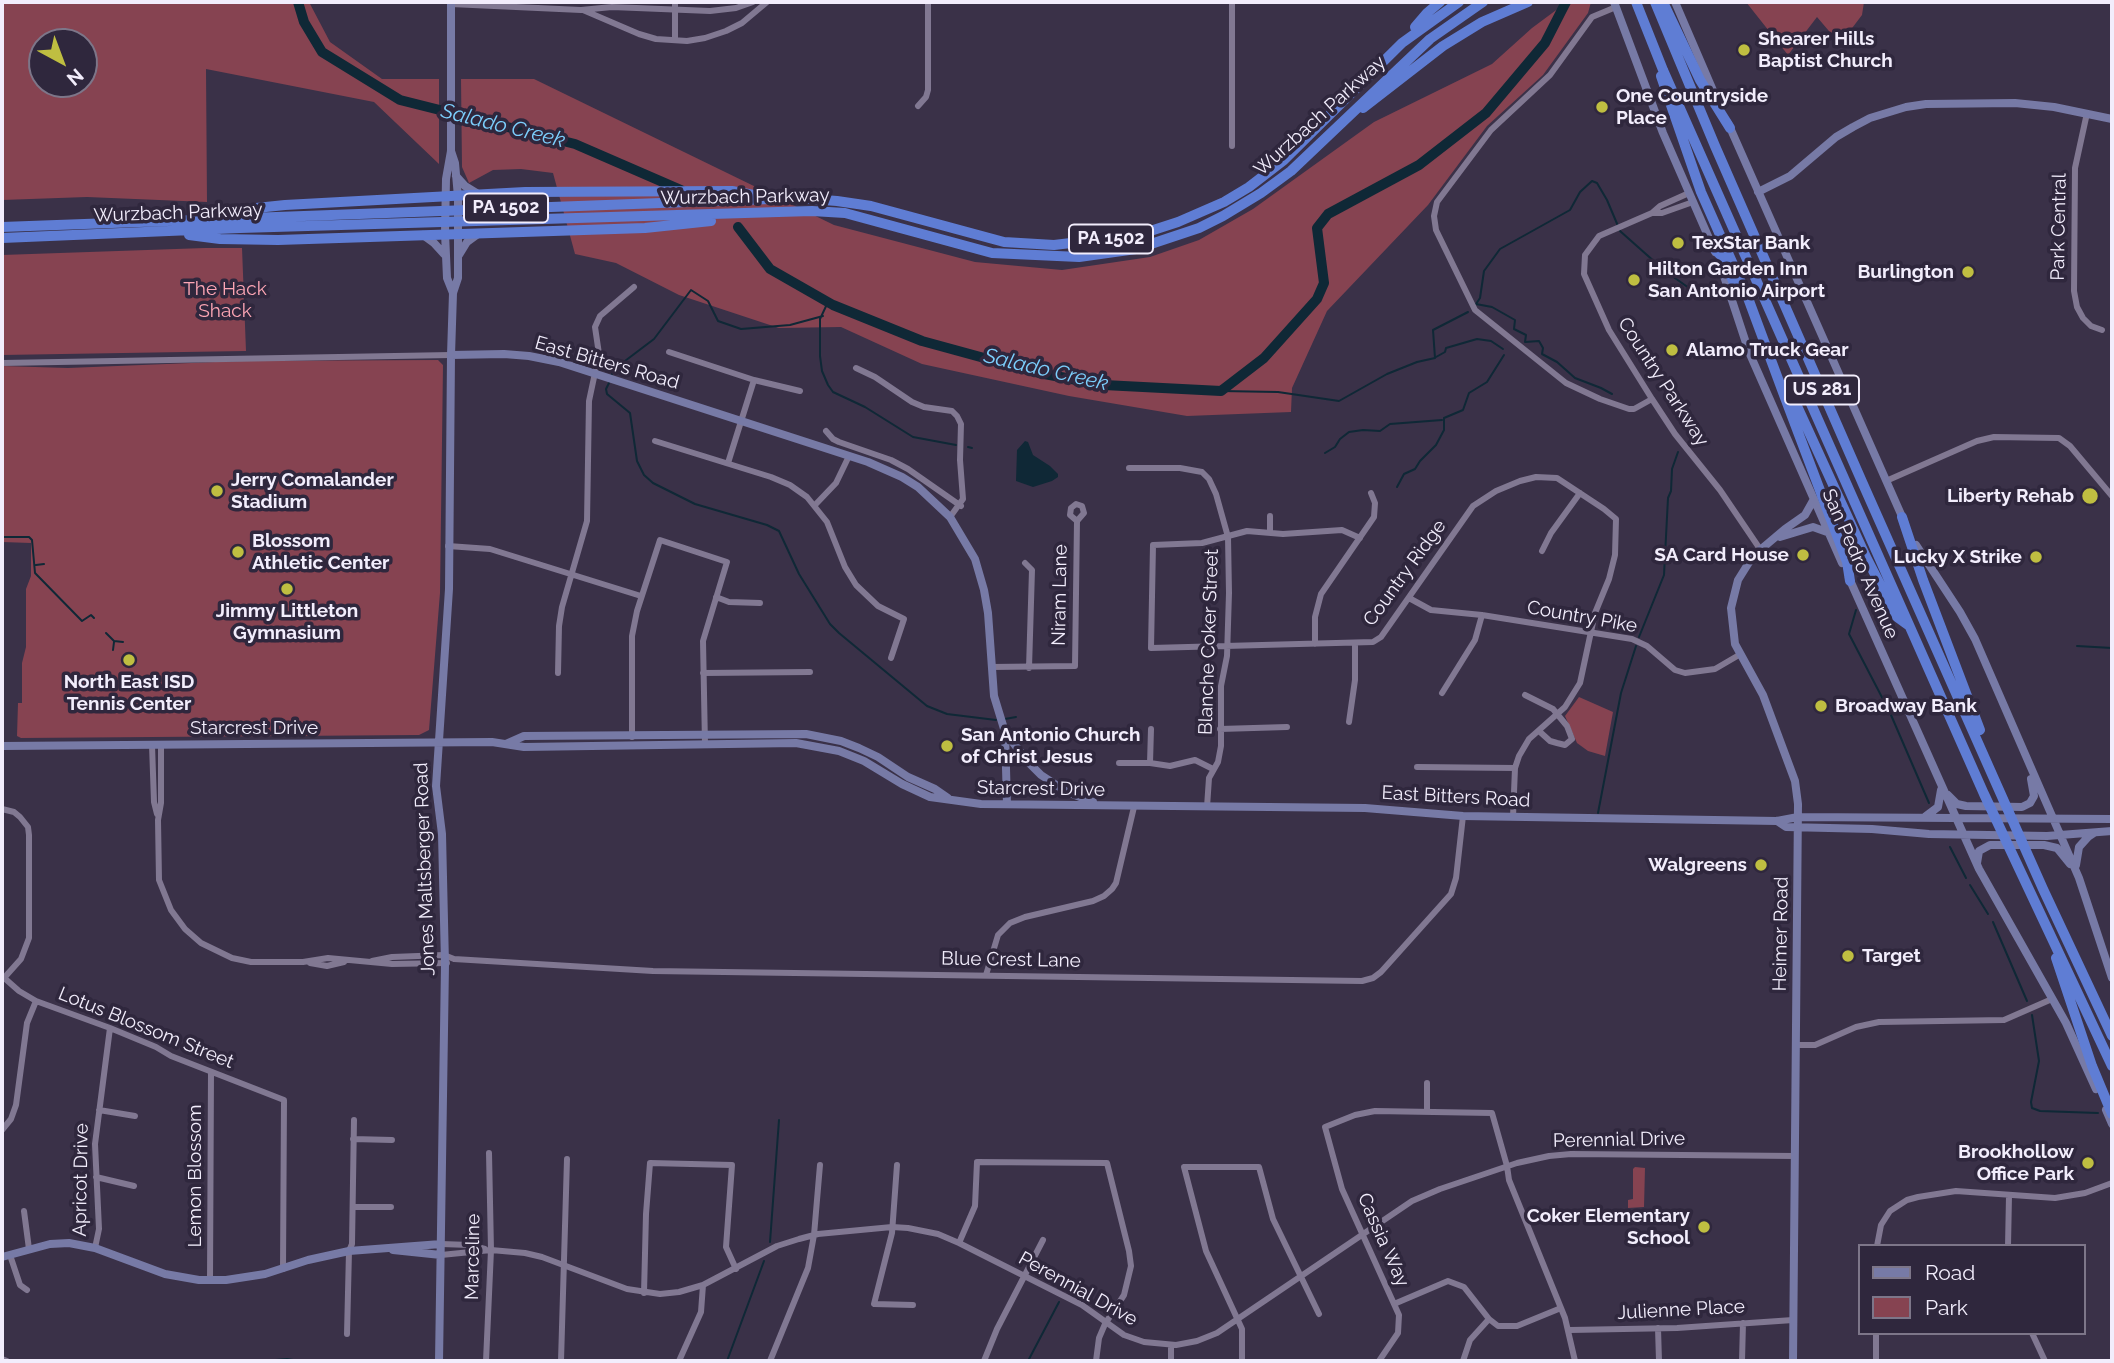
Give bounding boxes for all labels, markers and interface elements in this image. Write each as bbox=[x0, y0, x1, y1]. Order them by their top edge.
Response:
north arrow bbox=[28, 28, 98, 98]
place label: Shearer Hills Baptist Church bbox=[1758, 28, 1893, 72]
marker: Shearer Hills Baptist Church bbox=[1736, 42, 1752, 58]
street label: Wurzbach Parkway bbox=[1249, 51, 1391, 181]
text: N bbox=[63, 64, 88, 90]
place label: One Countryside Place bbox=[1616, 85, 1768, 129]
water label: Salado Creek bbox=[438, 98, 568, 154]
marker: One Countryside Place bbox=[1594, 99, 1610, 115]
street label: Park Central bbox=[2047, 173, 2071, 281]
street label: Wurzbach Parkway bbox=[660, 184, 830, 210]
road number: PA 1502 bbox=[464, 194, 548, 223]
street label: Wurzbach Parkway bbox=[93, 199, 263, 227]
road number: PA 1502 bbox=[1069, 225, 1153, 254]
place label: TexStar Bank bbox=[1692, 232, 1810, 254]
marker: TexStar Bank bbox=[1670, 235, 1686, 251]
place label: Hilton Garden Inn San Antonio Airport bbox=[1648, 258, 1825, 302]
place label: Burlington bbox=[1857, 261, 1954, 283]
marker: Burlington bbox=[1960, 264, 1976, 280]
marker: Hilton Garden Inn San Antonio Airport bbox=[1626, 272, 1642, 288]
park label: The Hack Shack bbox=[183, 278, 267, 322]
street label: Country Parkway bbox=[1613, 313, 1713, 451]
street label: East Bitters Road bbox=[532, 332, 682, 394]
place label: Alamo Truck Gear bbox=[1686, 339, 1849, 361]
marker: Alamo Truck Gear bbox=[1664, 342, 1680, 358]
water label: Salado Creek bbox=[981, 343, 1111, 397]
road number: US 281 bbox=[1785, 376, 1859, 404]
place label: Jerry Comalander Stadium bbox=[231, 469, 394, 513]
marker: Jerry Comalander Stadium bbox=[209, 483, 225, 499]
place label: Liberty Rehab bbox=[1947, 485, 2074, 507]
street label: San Pedro Avenue bbox=[1817, 486, 1903, 642]
marker: Liberty Rehab bbox=[2080, 486, 2100, 506]
street label: Country Ridge bbox=[1359, 515, 1451, 631]
place label: Blossom Athletic Center bbox=[252, 530, 389, 574]
marker: Blossom Athletic Center bbox=[230, 544, 246, 560]
street label: Niram Lane bbox=[1048, 544, 1072, 646]
place label: SA Card House bbox=[1654, 544, 1789, 566]
place label: Lucky X Strike bbox=[1894, 546, 2022, 568]
marker: SA Card House bbox=[1795, 547, 1811, 563]
street label: Blanche Coker Street bbox=[1194, 549, 1224, 735]
marker: Lucky X Strike bbox=[2028, 549, 2044, 565]
marker: Jimmy Littleton Gymnasium bbox=[279, 581, 295, 597]
street label: Country Pike bbox=[1525, 596, 1639, 638]
place label: Jimmy Littleton Gymnasium bbox=[216, 600, 358, 644]
marker: North East ISD Tennis Center bbox=[121, 652, 137, 668]
place label: North East ISD Tennis Center bbox=[64, 671, 194, 715]
place label: Broadway Bank bbox=[1835, 695, 1977, 717]
marker: Broadway Bank bbox=[1813, 698, 1829, 714]
street label: Starcrest Drive bbox=[190, 717, 318, 739]
place label: San Antonio Church of Christ Jesus bbox=[961, 724, 1140, 768]
marker: San Antonio Church of Christ Jesus bbox=[939, 738, 955, 754]
street label: Jones Maltsberger Road bbox=[410, 762, 440, 976]
street label: Starcrest Drive bbox=[977, 776, 1105, 802]
street label: East Bitters Road bbox=[1381, 782, 1531, 812]
place label: Walgreens bbox=[1648, 854, 1747, 876]
marker: Walgreens bbox=[1753, 857, 1769, 873]
street label: Heimer Road bbox=[1769, 876, 1793, 992]
place label: Target bbox=[1862, 945, 1921, 967]
street label: Blue Crest Lane bbox=[941, 947, 1081, 973]
marker: Target bbox=[1840, 948, 1856, 964]
street label: Lotus Blossom Street bbox=[55, 982, 237, 1074]
street label: Lemon Blossom bbox=[184, 1105, 206, 1247]
street label: Apricot Drive bbox=[69, 1123, 93, 1237]
street label: Perennial Drive bbox=[1553, 1127, 1685, 1153]
place label: Brookhollow Office Park bbox=[1958, 1141, 2074, 1185]
marker: Brookhollow Office Park bbox=[2080, 1155, 2096, 1171]
street label: Cassia Way bbox=[1352, 1190, 1414, 1290]
place label: Coker Elementary School bbox=[1527, 1205, 1690, 1249]
street label: Marceline bbox=[461, 1214, 485, 1300]
marker: Coker Elementary School bbox=[1696, 1219, 1712, 1235]
legend bbox=[1858, 1244, 2086, 1335]
street label: Perennial Drive bbox=[1015, 1247, 1141, 1331]
text: Road bbox=[1925, 1260, 1975, 1285]
street label: Julienne Place bbox=[1617, 1295, 1745, 1325]
text: Park bbox=[1925, 1295, 1968, 1320]

